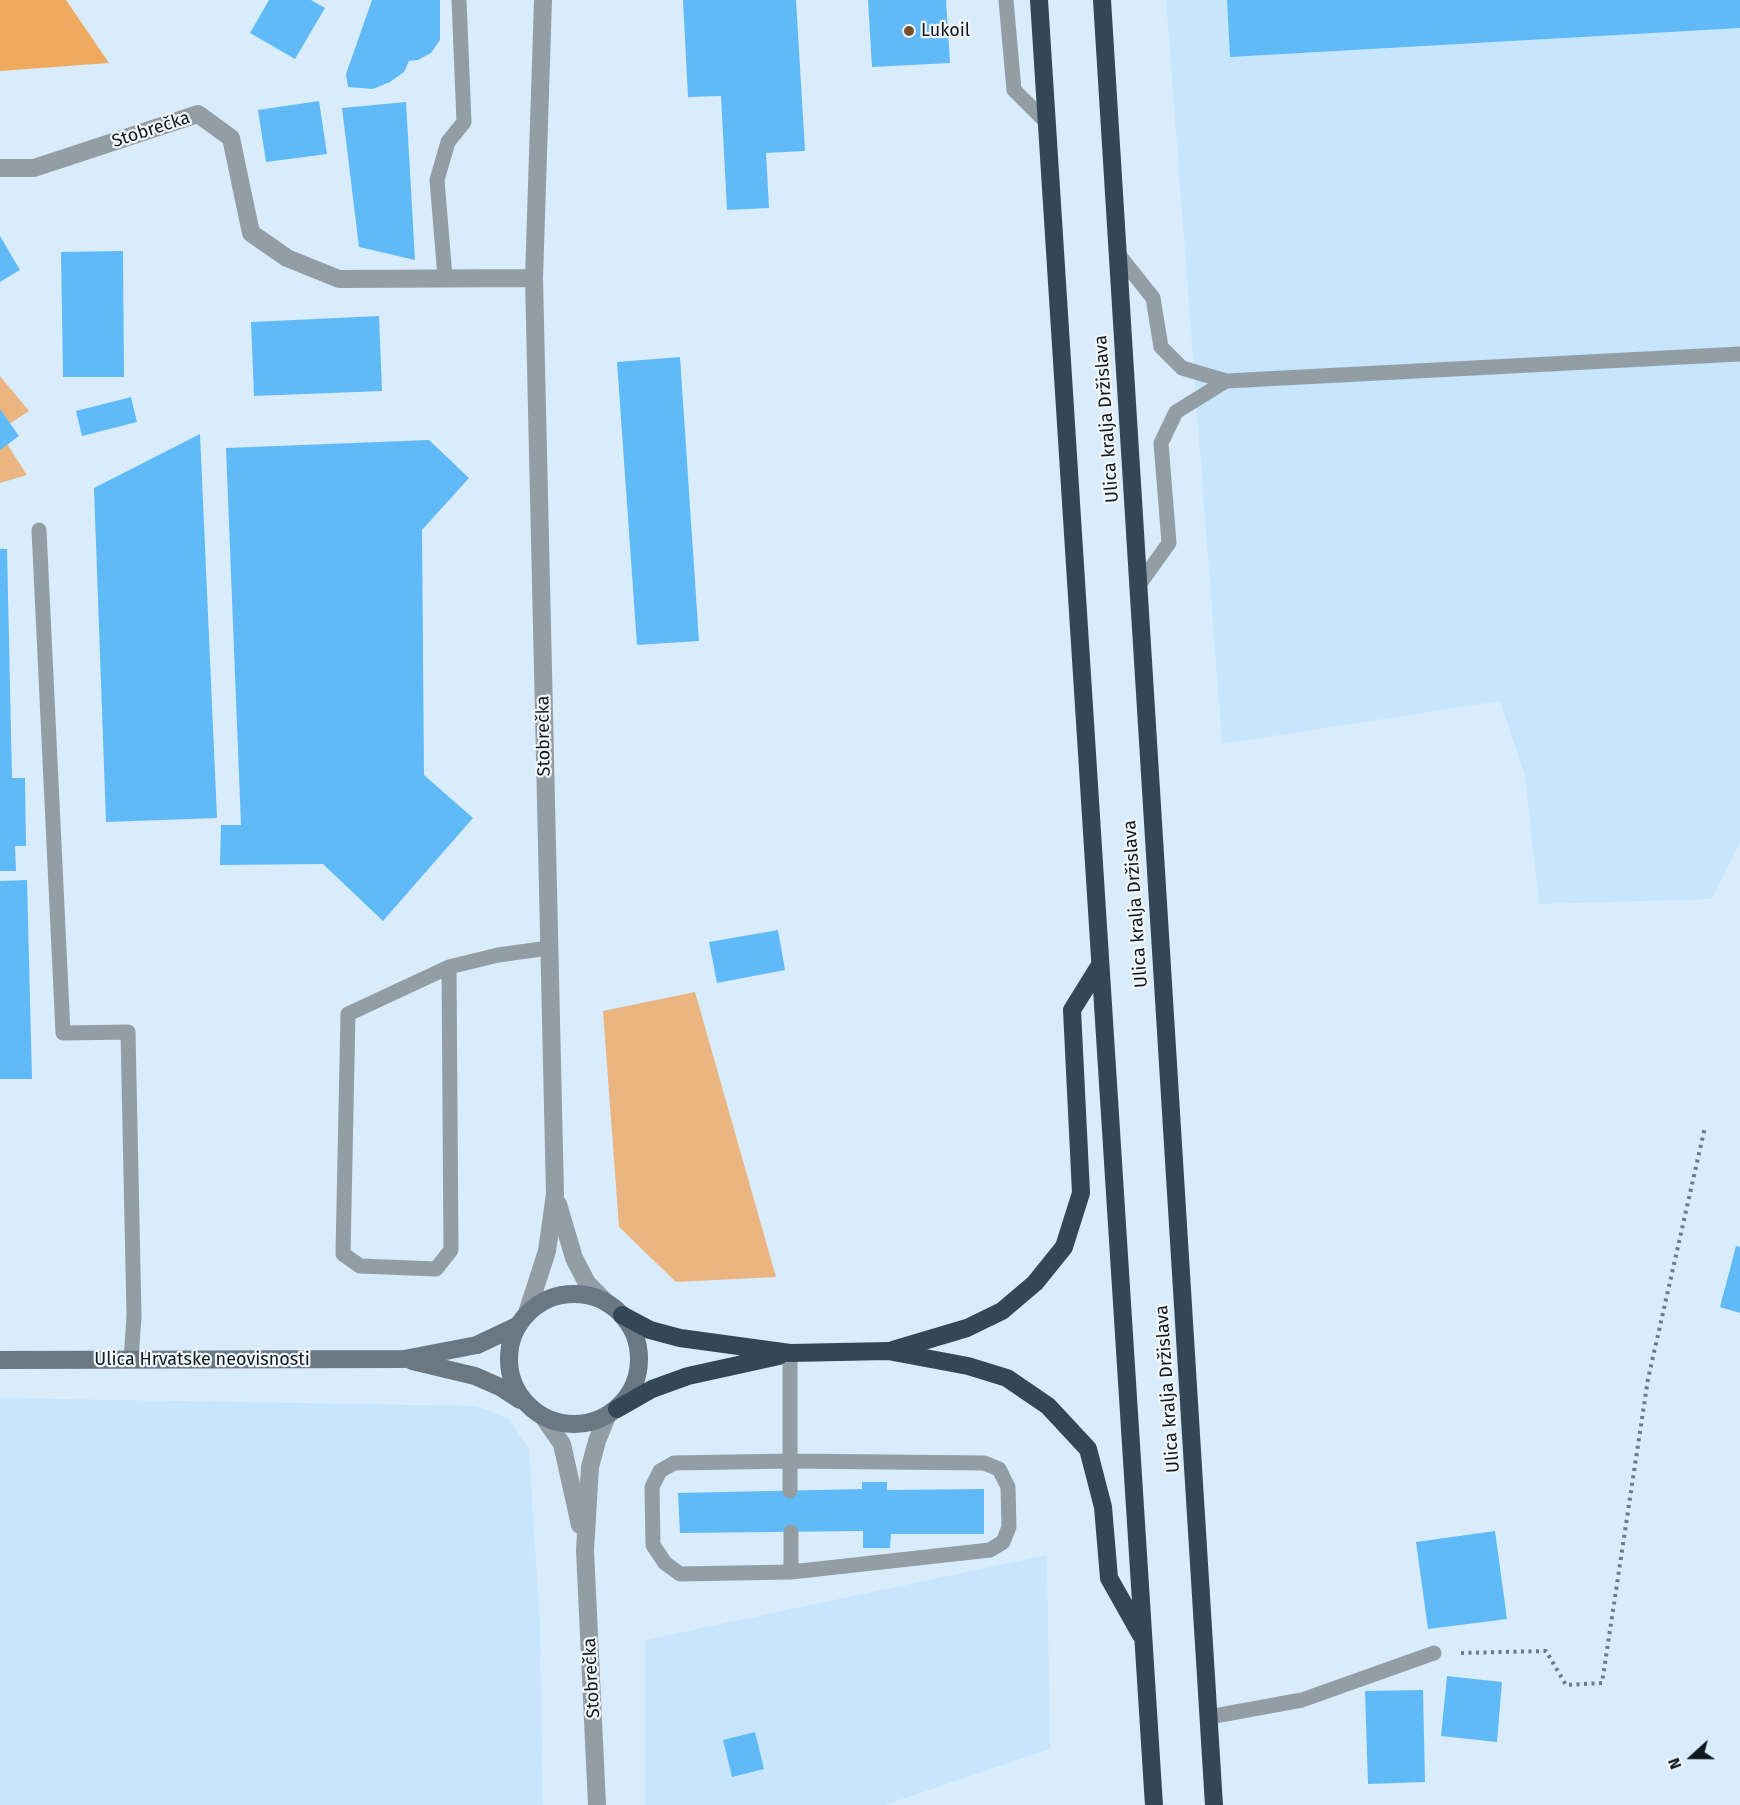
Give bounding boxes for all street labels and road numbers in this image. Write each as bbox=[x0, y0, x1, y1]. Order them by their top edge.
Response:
street label: Stobrečka bbox=[109, 107, 193, 153]
street label: Ulica kralja Držislava bbox=[1090, 334, 1124, 504]
street label: Stobrečka bbox=[532, 695, 556, 777]
street label: Ulica kralja Držislava bbox=[1119, 819, 1153, 989]
street label: Ulica kralja Držislava bbox=[1151, 1304, 1185, 1474]
street label: Ulica Hrvatske neovisnosti bbox=[94, 1349, 310, 1371]
street label: Stobrečka bbox=[579, 1637, 605, 1719]

